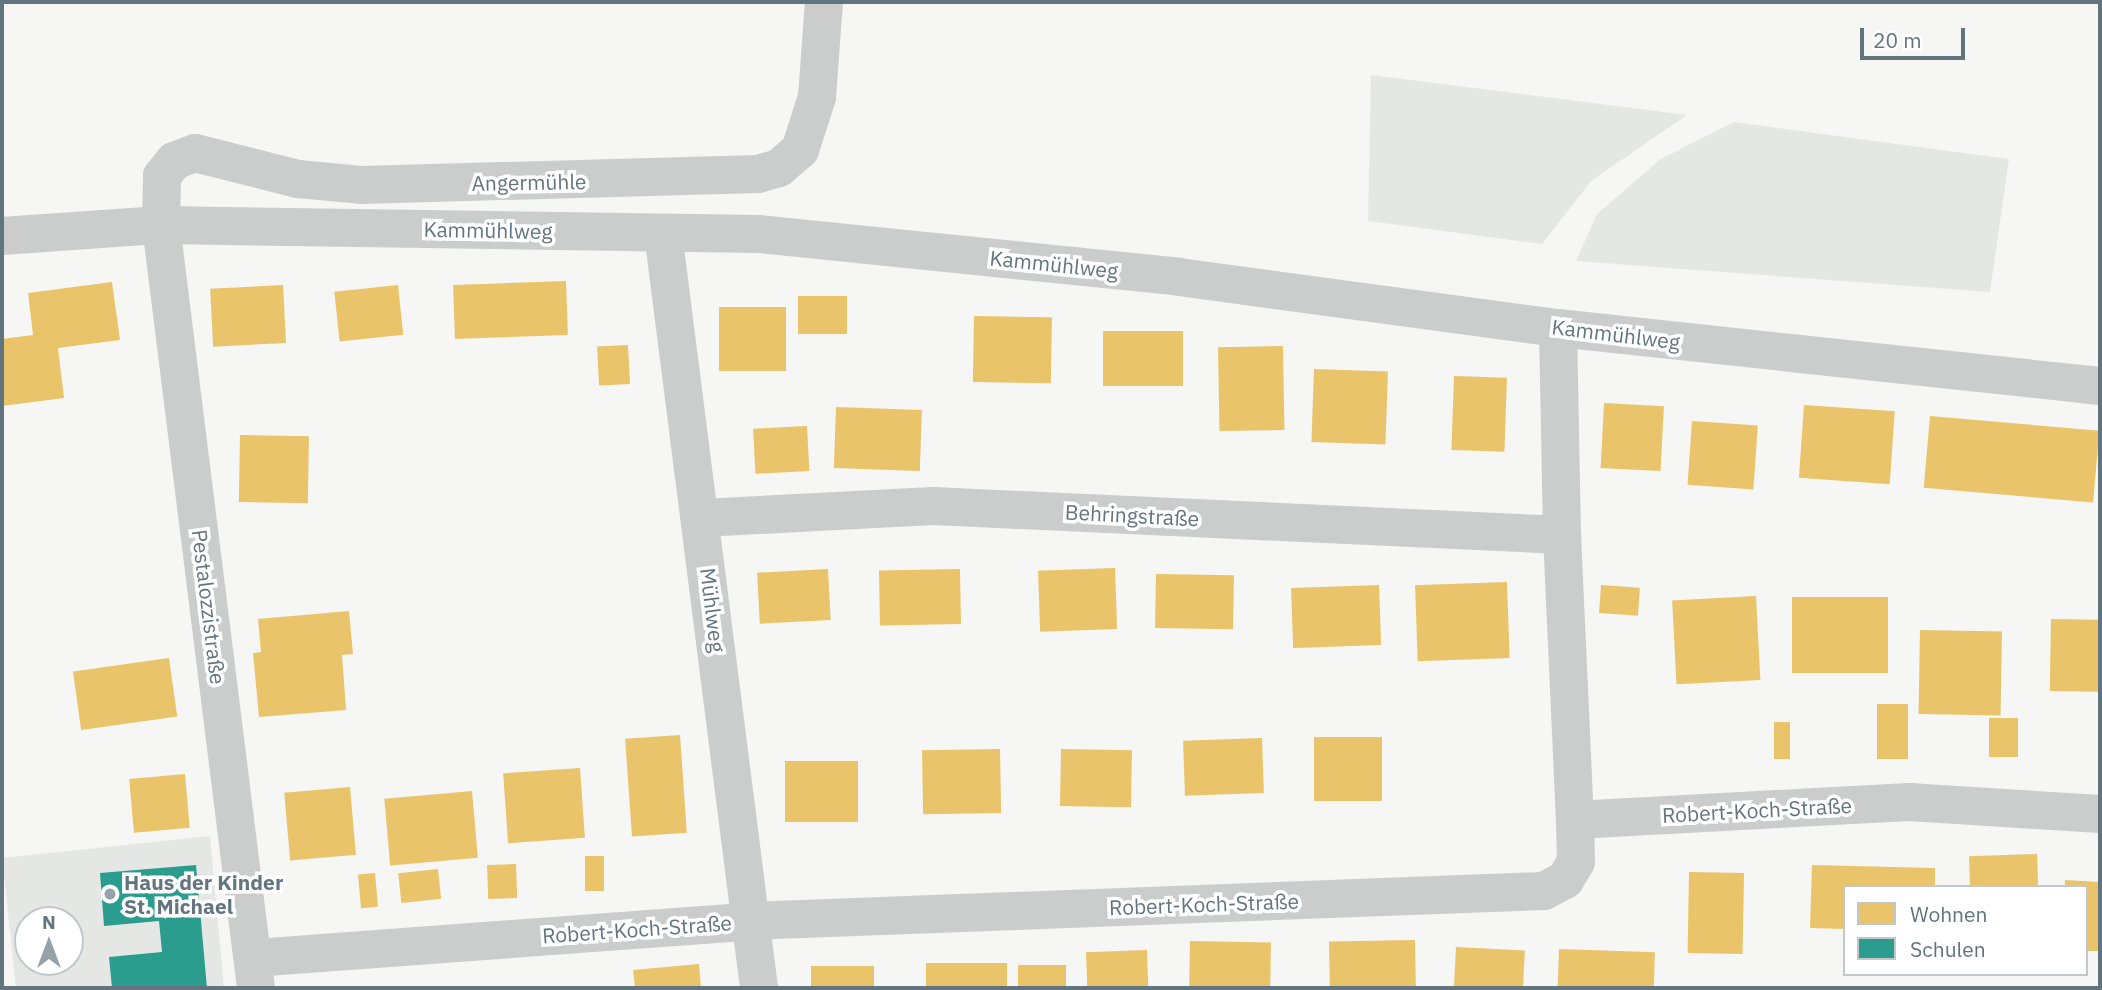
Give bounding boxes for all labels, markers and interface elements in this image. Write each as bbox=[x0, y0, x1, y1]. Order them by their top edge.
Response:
scale bar bbox=[1864, 14, 1969, 58]
text: 20 m bbox=[1873, 26, 1922, 54]
street label: Angermühle bbox=[471, 168, 587, 196]
street label: Kammühlweg bbox=[423, 216, 553, 244]
street label: Kammühlweg bbox=[989, 245, 1119, 283]
street label: Kammühlweg bbox=[1550, 314, 1682, 354]
street label: Behringstraße bbox=[1064, 499, 1200, 531]
street label: Pestalozzistraße bbox=[187, 528, 231, 686]
street label: Mühlweg bbox=[695, 566, 731, 654]
street label: Robert-Koch-Straße bbox=[1661, 792, 1853, 828]
place label: Haus der Kinder St. Michael bbox=[124, 869, 283, 919]
legend bbox=[1843, 885, 2088, 976]
marker: Haus der Kinder St. Michael bbox=[102, 886, 118, 902]
street label: Robert-Koch-Straße bbox=[1109, 888, 1299, 920]
text: Wohnen bbox=[1910, 900, 1987, 928]
north arrow bbox=[14, 906, 84, 976]
text: N bbox=[42, 910, 56, 934]
street label: Robert-Koch-Straße bbox=[541, 910, 733, 948]
text: Schulen bbox=[1910, 935, 1986, 963]

